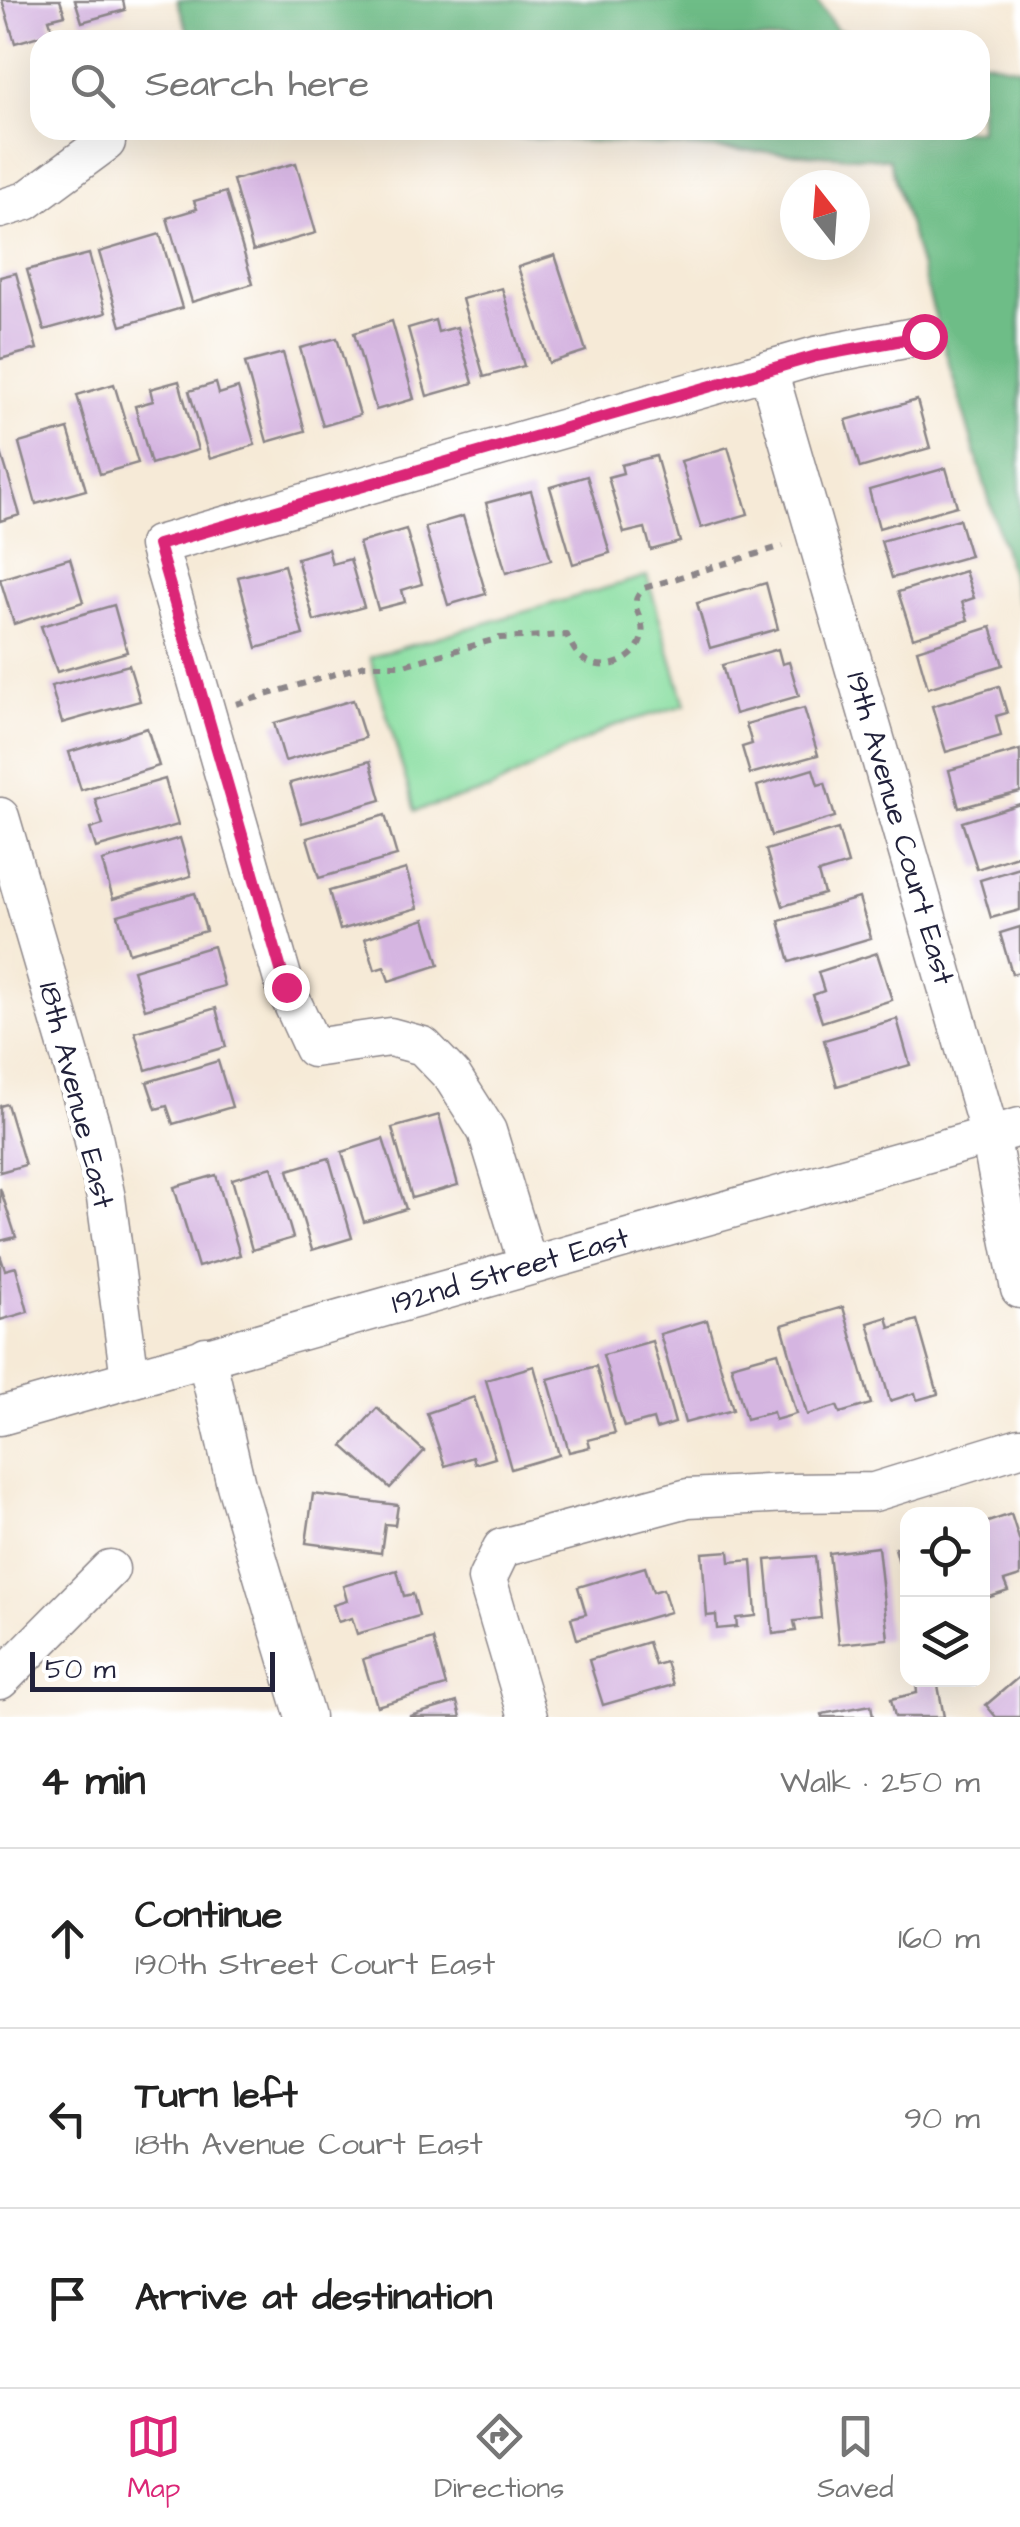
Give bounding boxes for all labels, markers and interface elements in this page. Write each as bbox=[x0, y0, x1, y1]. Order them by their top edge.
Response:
search box bbox=[30, 30, 990, 140]
icon: search bbox=[65, 58, 120, 113]
text: Search here bbox=[145, 59, 369, 111]
north arrow bbox=[780, 170, 870, 260]
route start bbox=[902, 314, 948, 360]
street label: 19th Avenue Court East bbox=[835, 667, 965, 990]
route end bbox=[264, 965, 310, 1011]
street label: 18th Avenue East bbox=[28, 978, 124, 1213]
street label: 192nd Street East bbox=[387, 1217, 634, 1325]
map controls bbox=[900, 1507, 990, 1687]
button: locate bbox=[900, 1507, 990, 1597]
button: layers bbox=[900, 1597, 990, 1687]
scale bar bbox=[30, 1647, 275, 1692]
text: 50 m bbox=[45, 1650, 116, 1689]
text: 4 min bbox=[40, 1753, 145, 1811]
text: Walk · 250 m bbox=[780, 1760, 980, 1805]
text: Continue bbox=[135, 1890, 282, 1942]
icon: ahead bbox=[40, 1911, 95, 1966]
text: 160 m bbox=[898, 1916, 980, 1961]
text: 190th Street Court East bbox=[135, 1942, 495, 1987]
text: Turn left bbox=[135, 2070, 298, 2122]
icon: left bbox=[40, 2091, 95, 2146]
text: 90 m bbox=[904, 2096, 980, 2141]
text: 18th Avenue Court East bbox=[135, 2122, 483, 2167]
icon: arrive bbox=[40, 2271, 95, 2326]
text: Arrive at destination bbox=[135, 2272, 492, 2324]
tab: Map bbox=[126, 2409, 181, 2508]
tab: Directions bbox=[434, 2409, 564, 2508]
tab: Saved bbox=[817, 2409, 894, 2508]

